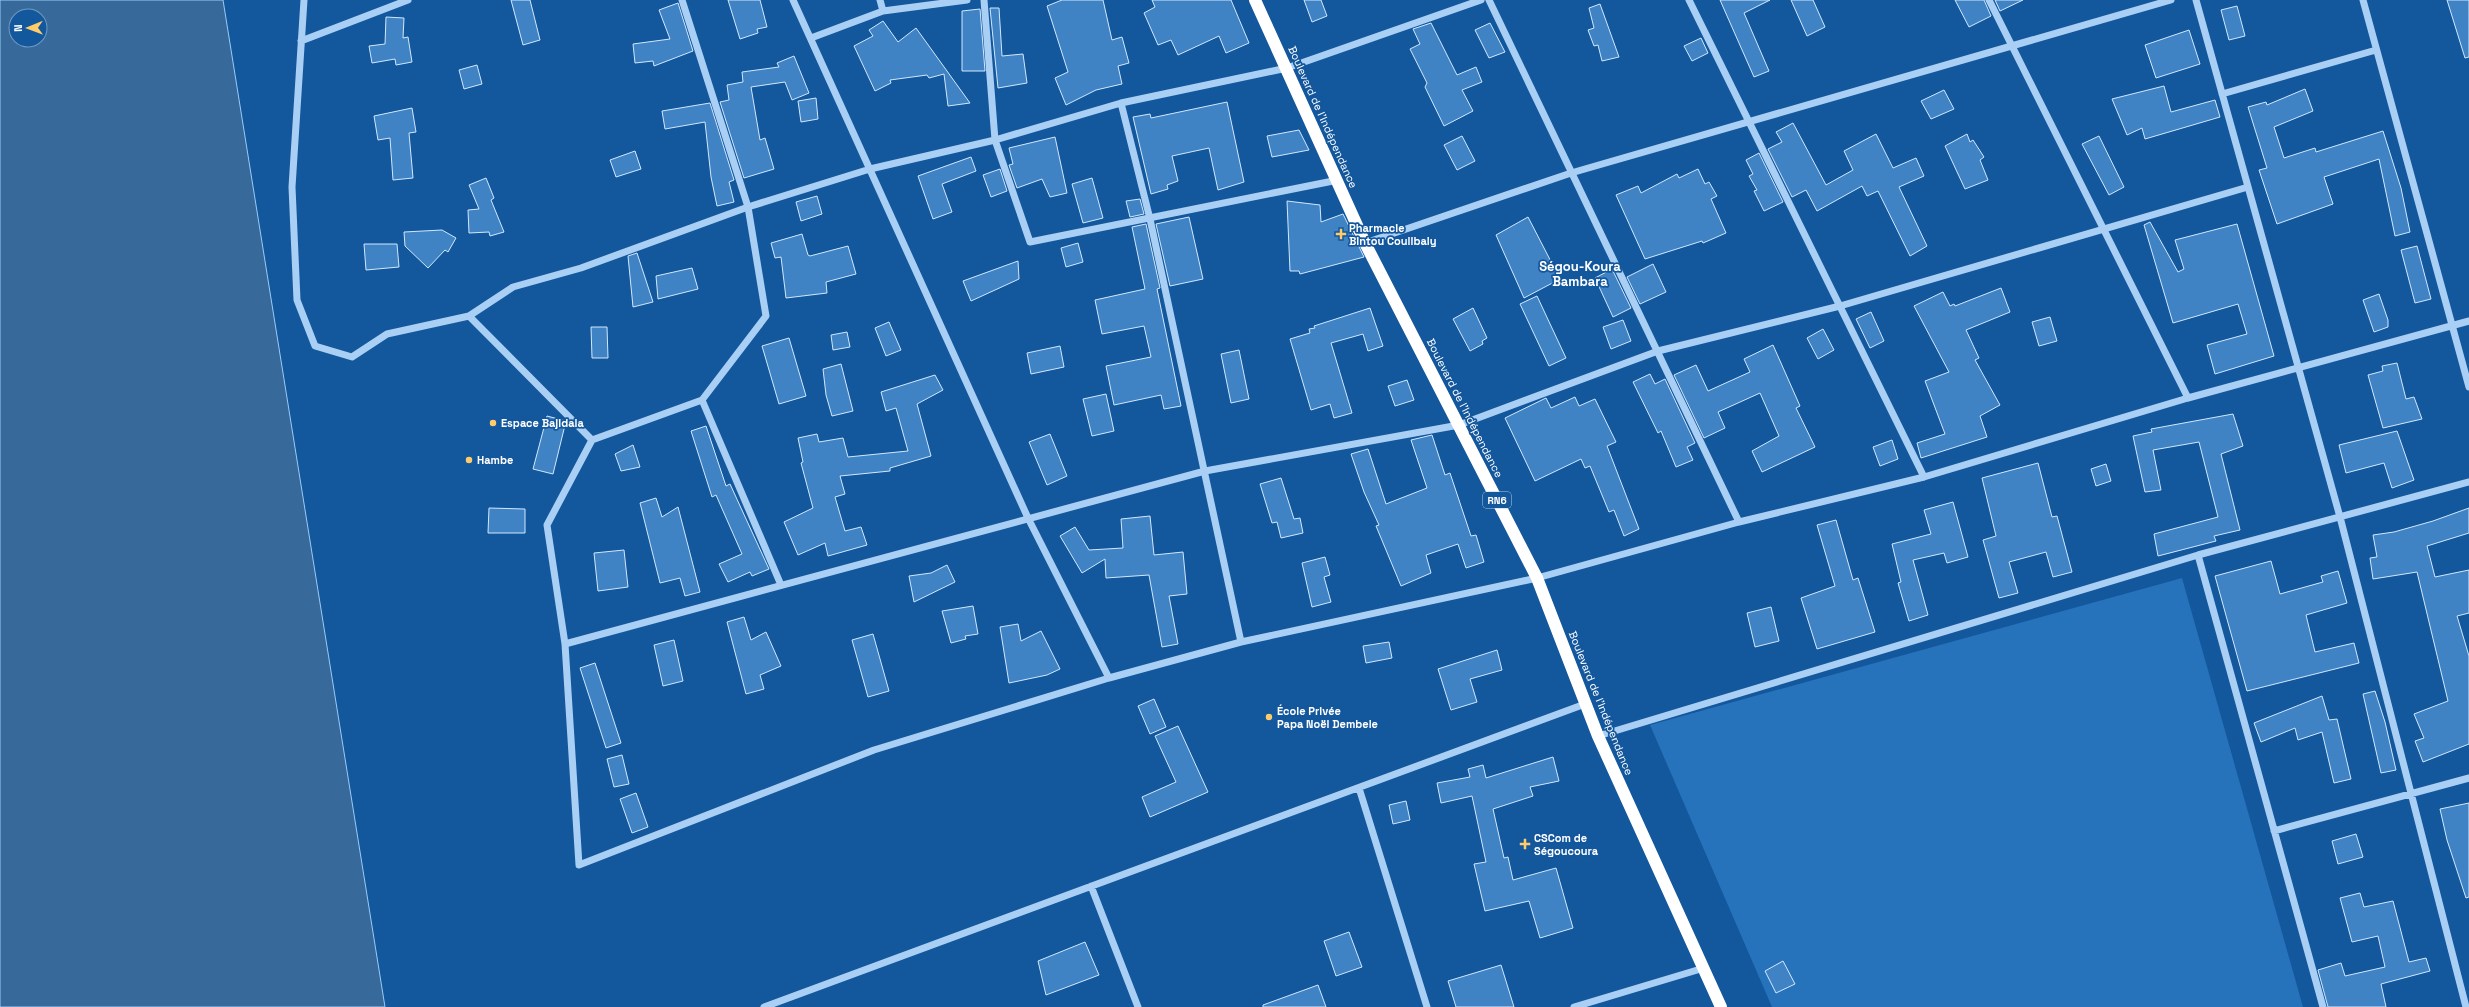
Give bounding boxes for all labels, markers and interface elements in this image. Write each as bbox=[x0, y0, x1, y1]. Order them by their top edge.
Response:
north arrow bbox=[8, 8, 48, 48]
text: N bbox=[11, 24, 25, 32]
street label: Boulevard de l'Indépendance bbox=[1285, 44, 1361, 190]
place label: Pharmacie Bintou Coulibaly bbox=[1349, 221, 1437, 248]
marker: Pharmacie Bintou Coulibaly bbox=[1336, 229, 1346, 239]
district label: Ségou-Koura Bambara bbox=[1539, 258, 1621, 290]
street label: Boulevard de l'Indépendance bbox=[1424, 336, 1506, 480]
place label: Espace Bajidala bbox=[501, 416, 585, 430]
marker: Espace Bajidala bbox=[488, 418, 498, 428]
place label: Hambe bbox=[477, 453, 513, 467]
marker: Hambe bbox=[464, 455, 474, 465]
road number: RN6 bbox=[1483, 492, 1511, 508]
street label: Boulevard de l'Indépendance bbox=[1566, 629, 1636, 777]
place label: École Privée Papa Noël Dembele bbox=[1277, 704, 1378, 731]
marker: École Privée Papa Noël Dembele bbox=[1264, 712, 1274, 722]
place label: CSCom de Ségoucoura bbox=[1534, 831, 1599, 858]
marker: CSCom de Ségoucoura bbox=[1519, 838, 1531, 850]

